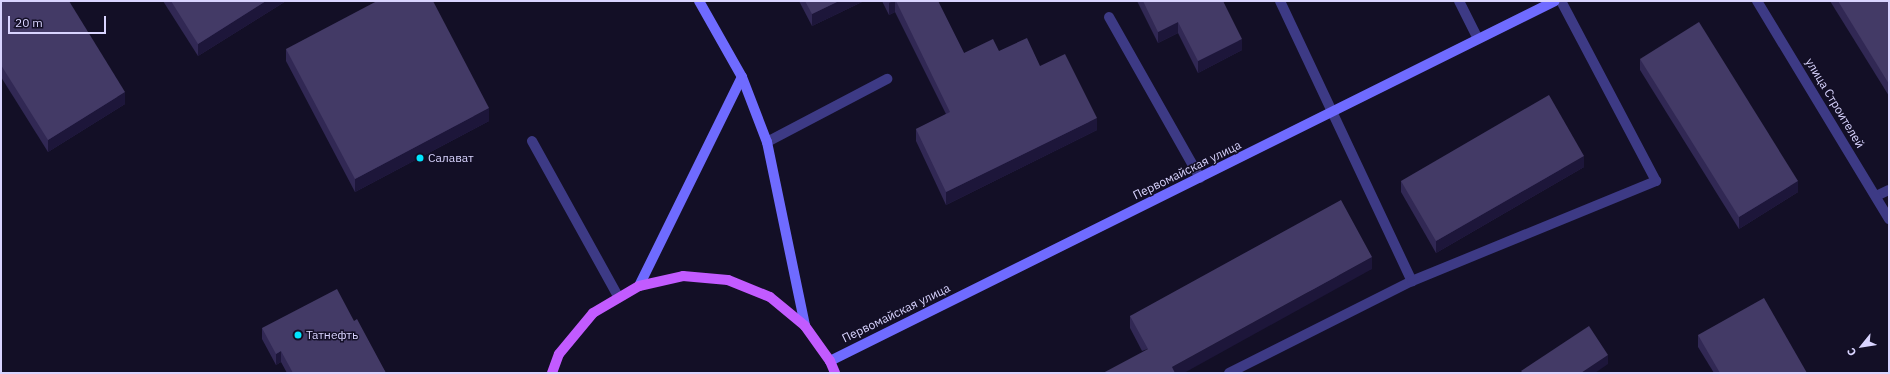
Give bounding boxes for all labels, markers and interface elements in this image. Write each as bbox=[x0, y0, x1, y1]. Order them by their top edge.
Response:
scale bar bbox=[10, 8, 108, 34]
text: 20 m bbox=[15, 15, 43, 30]
street label: улица Строителей bbox=[1802, 55, 1868, 151]
street label: Первомайская улица bbox=[1131, 138, 1243, 202]
place label: Салават bbox=[428, 151, 474, 165]
marker: Салават bbox=[415, 153, 425, 163]
street label: Первомайская улица bbox=[840, 281, 952, 345]
north arrow bbox=[1842, 326, 1882, 366]
place label: Татнефть bbox=[306, 328, 358, 342]
marker: Татнефть bbox=[293, 330, 303, 340]
text: С bbox=[1844, 345, 1859, 359]

